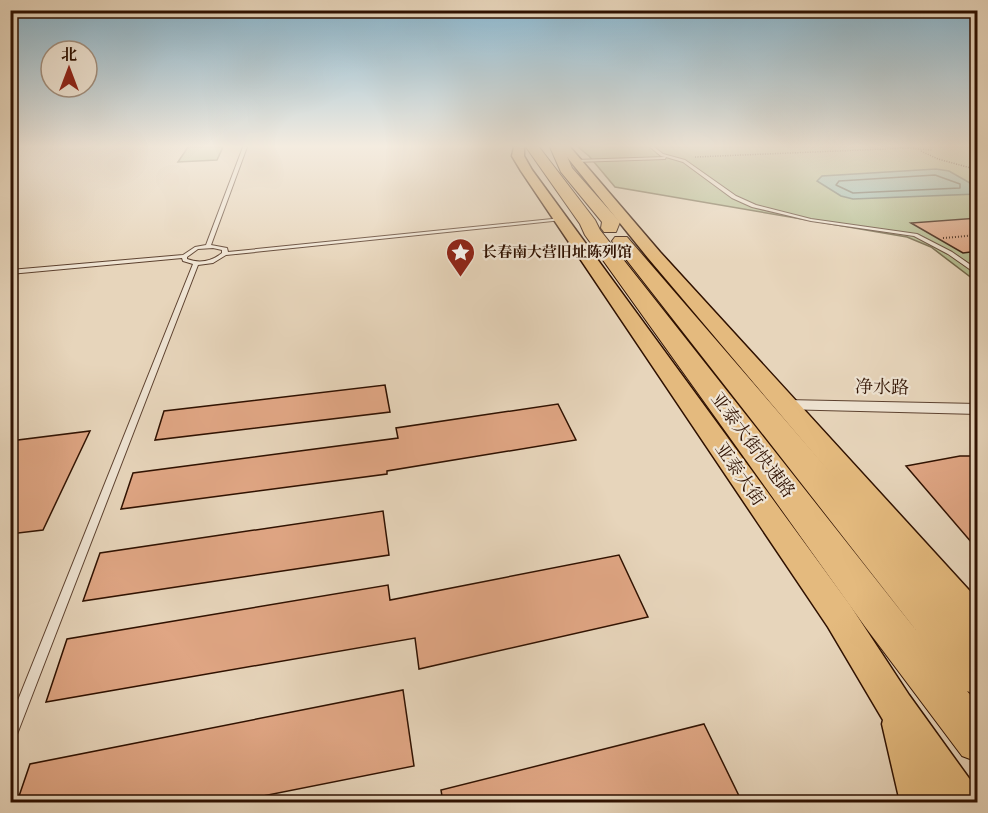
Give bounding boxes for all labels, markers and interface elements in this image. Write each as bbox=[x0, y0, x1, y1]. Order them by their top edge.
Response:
north arrow bbox=[39, 39, 99, 99]
text: 北 bbox=[61, 46, 77, 64]
place icon: 长春南大营旧址陈列馆 bbox=[445, 236, 477, 278]
place label: 长春南大营旧址陈列馆 bbox=[482, 244, 632, 261]
street label: 净水路 bbox=[855, 377, 909, 397]
street label: 亚泰大街快速路 bbox=[706, 388, 800, 502]
street label: 亚泰大街 bbox=[711, 438, 769, 510]

